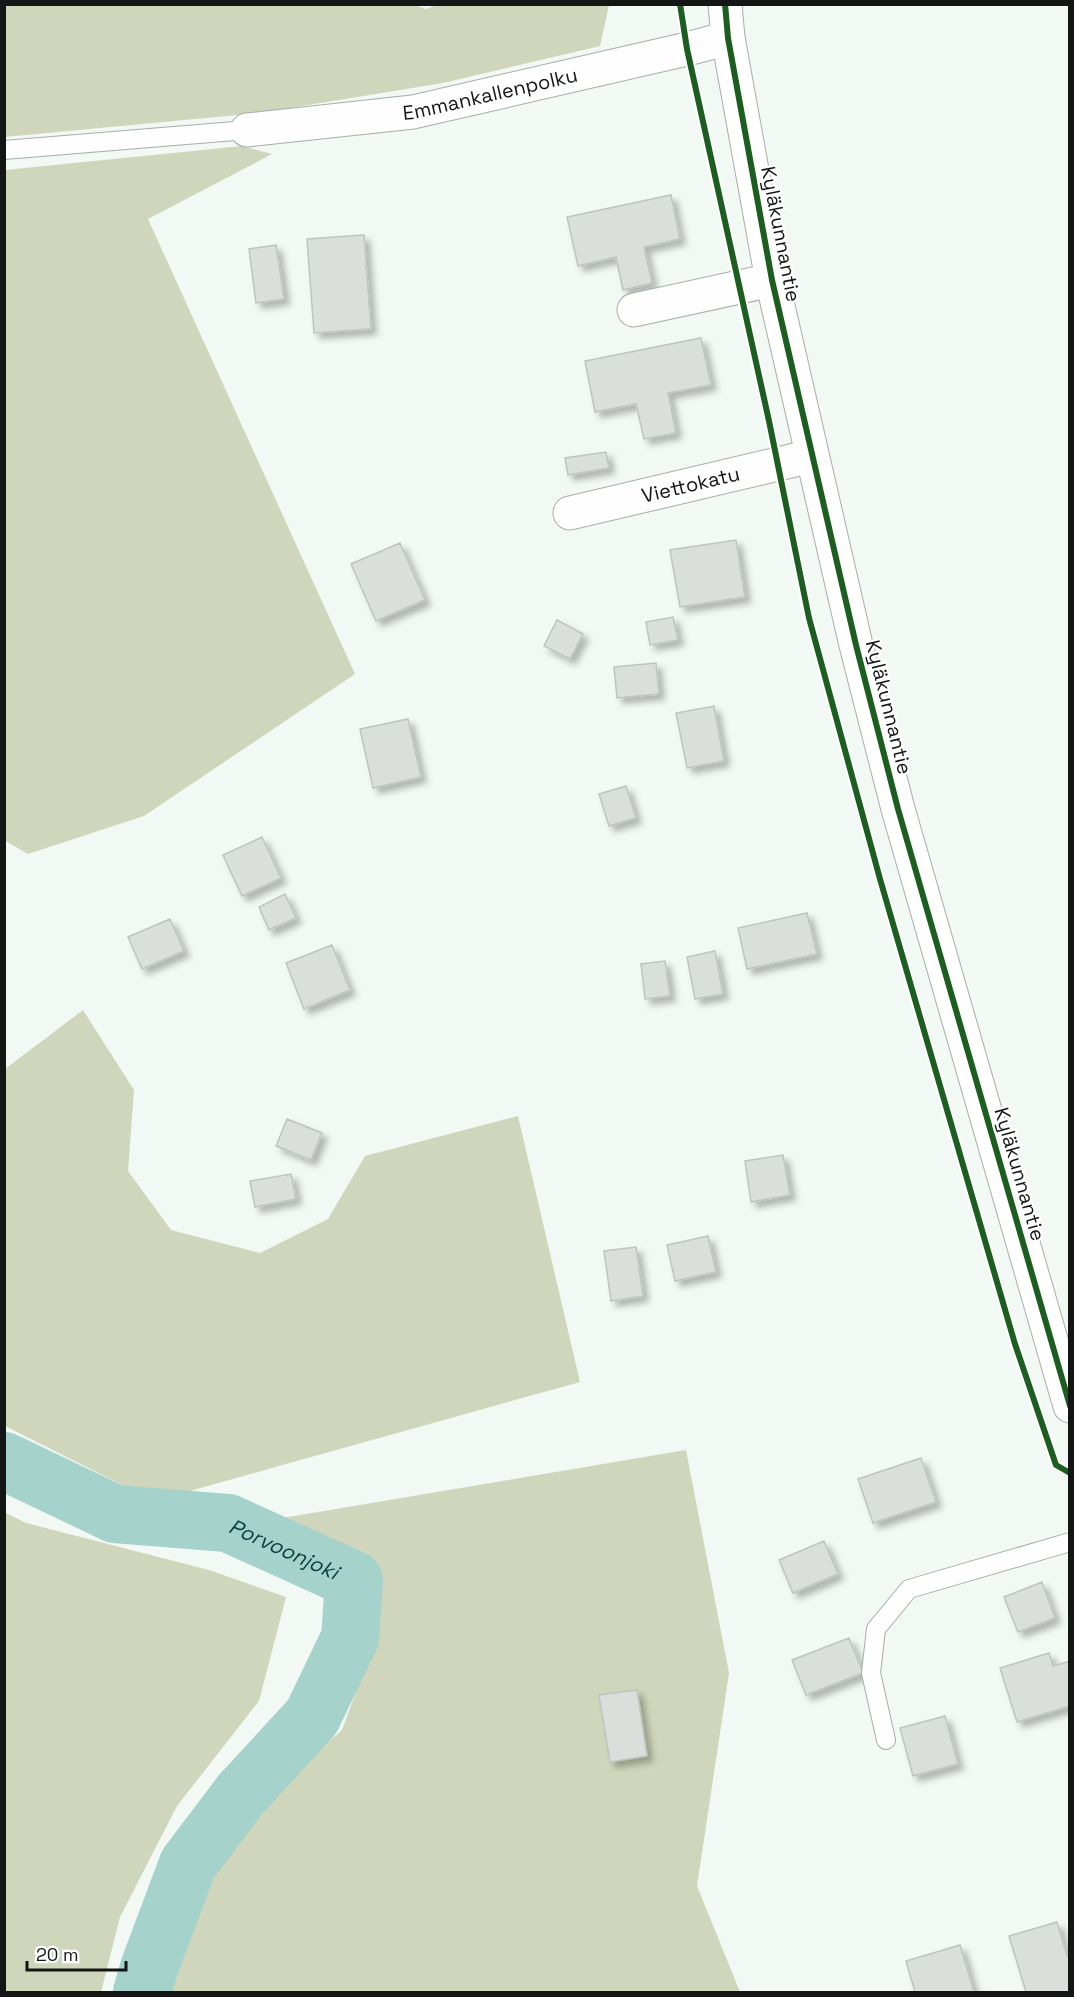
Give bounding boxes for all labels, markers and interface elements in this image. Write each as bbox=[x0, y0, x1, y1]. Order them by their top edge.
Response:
street label: Emmankallenpolku bbox=[401, 62, 580, 126]
street label: Kyläkunnantie bbox=[755, 164, 807, 304]
street label: Viettokatu bbox=[639, 460, 742, 509]
street label: Kyläkunnantie bbox=[860, 637, 918, 777]
street label: Kyläkunnantie bbox=[989, 1104, 1051, 1244]
water label: Porvoonjoki bbox=[225, 1512, 346, 1586]
scale bar bbox=[27, 1934, 126, 1972]
text: 20 m bbox=[36, 1943, 79, 1966]

